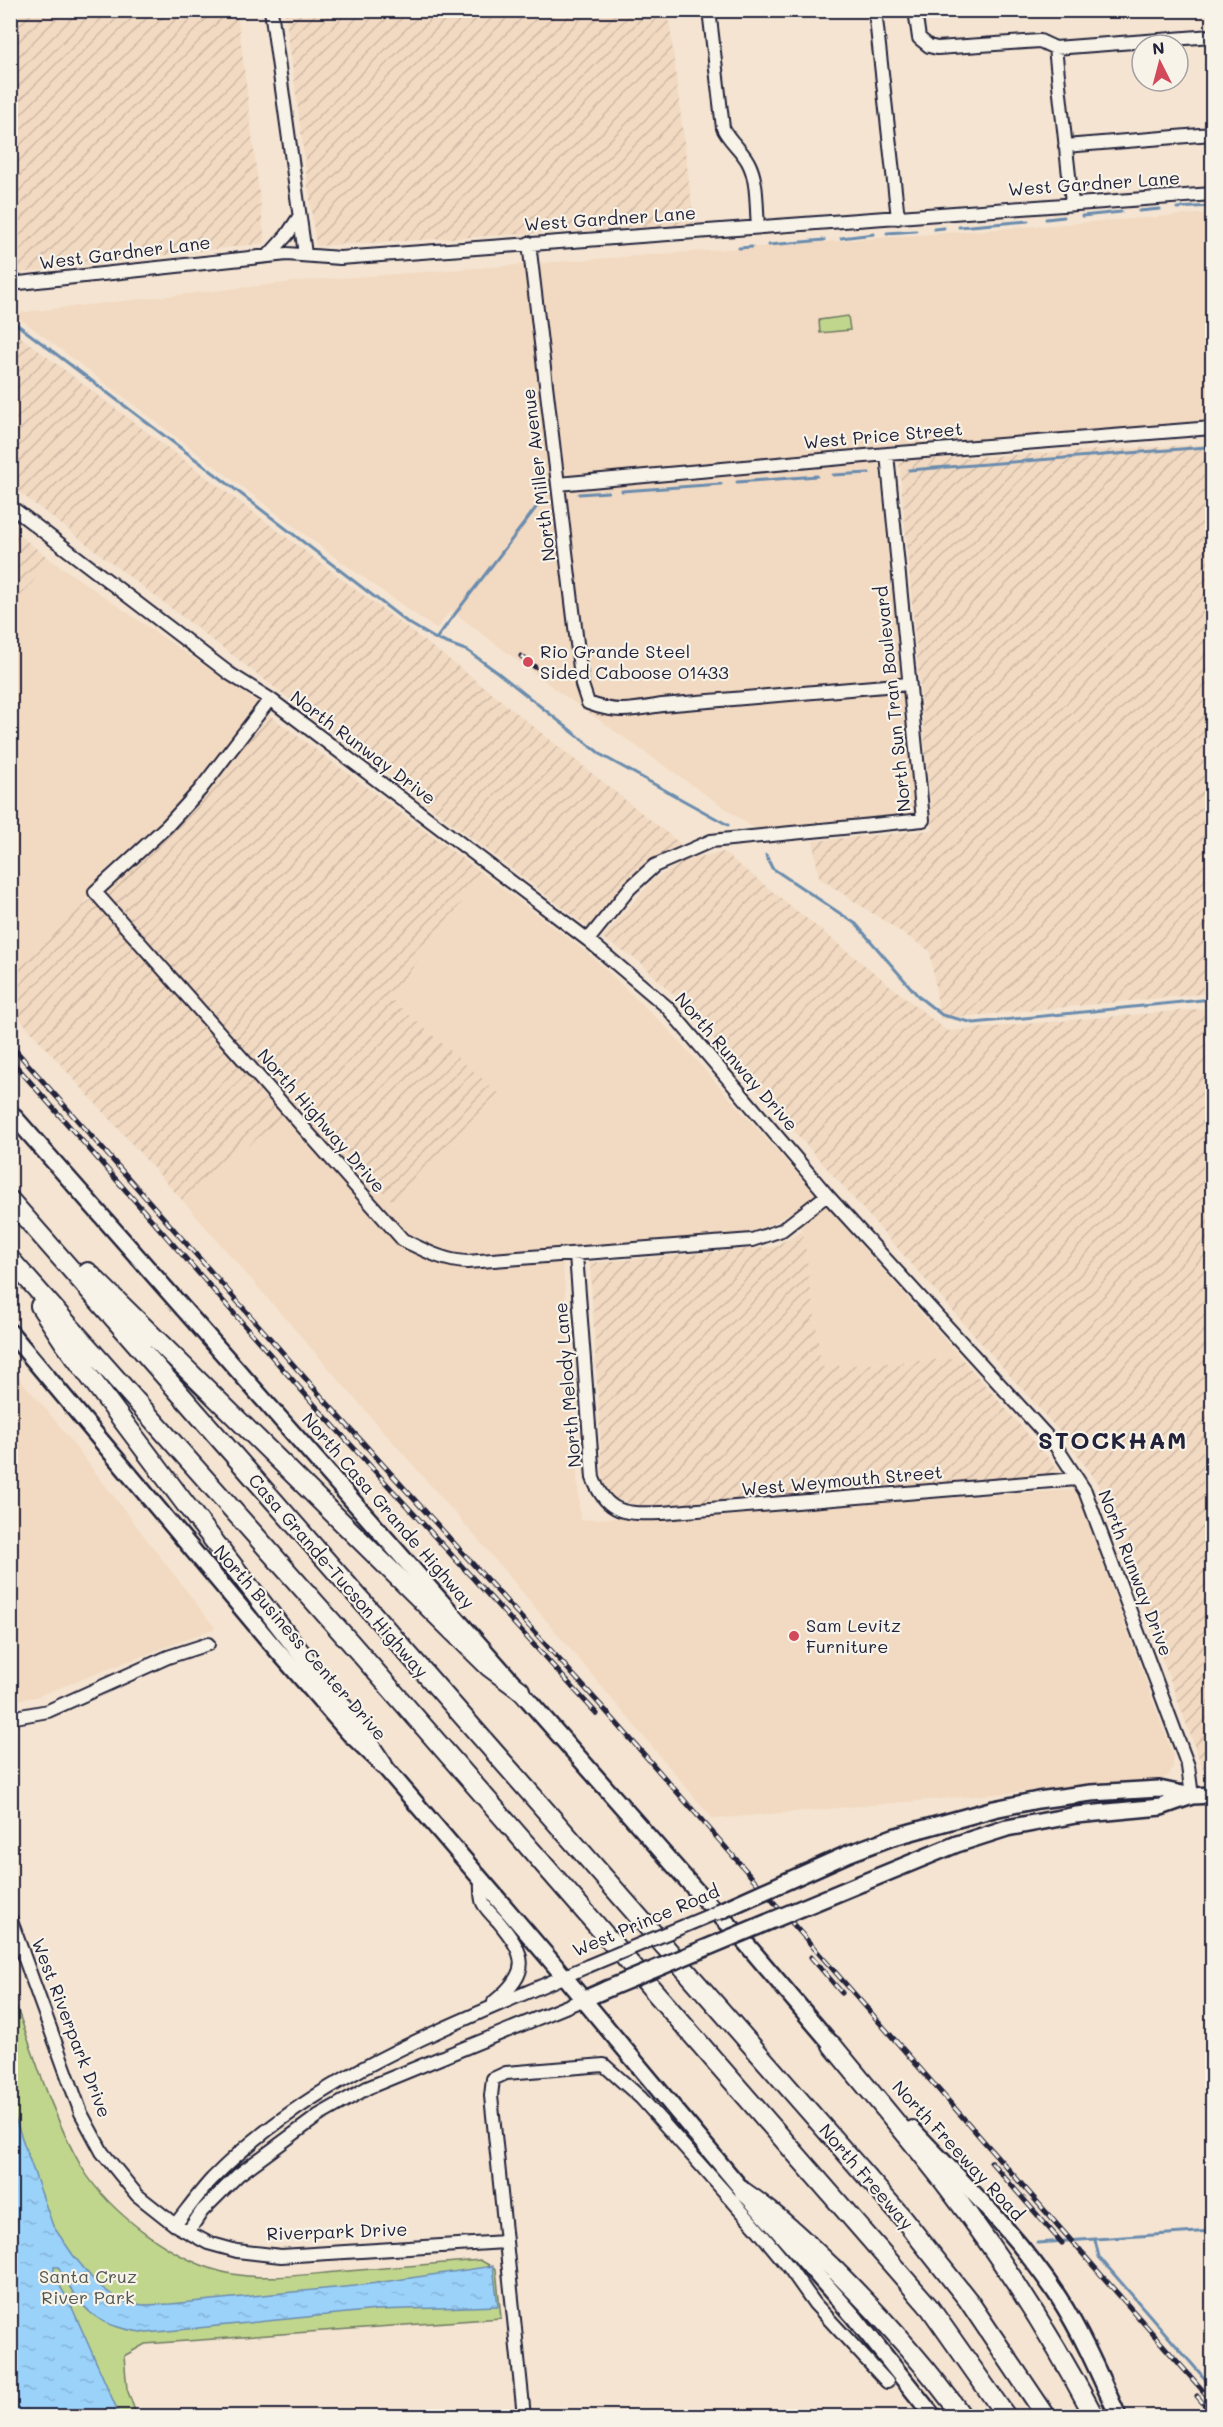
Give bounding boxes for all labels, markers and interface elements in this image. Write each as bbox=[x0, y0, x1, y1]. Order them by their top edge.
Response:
north arrow bbox=[1130, 33, 1190, 93]
text: N bbox=[1151, 37, 1166, 59]
street label: West Gardner Lane bbox=[1007, 165, 1181, 201]
street label: West Gardner Lane bbox=[523, 200, 697, 236]
street label: West Gardner Lane bbox=[38, 230, 212, 274]
street label: North Miller Avenue bbox=[515, 387, 561, 563]
street label: West Price Street bbox=[802, 416, 964, 454]
street label: North Sun Tran Boulevard bbox=[868, 585, 916, 813]
place label: Rio Grande Steel Sided Caboose 01433 bbox=[540, 639, 729, 684]
marker: Rio Grande Steel Sided Caboose 01433 bbox=[521, 655, 535, 669]
street label: North Runway Drive bbox=[286, 685, 441, 810]
street label: North Runway Drive bbox=[670, 987, 804, 1136]
street label: North Highway Drive bbox=[252, 1043, 391, 1198]
street label: North Melody Lane bbox=[548, 1301, 586, 1469]
street label: North Casa Grande Highway bbox=[297, 1407, 480, 1613]
district label: STOCKHAM bbox=[1038, 1424, 1188, 1455]
street label: West Weymouth Street bbox=[740, 1459, 943, 1501]
street label: Casa Grande-Tucson Highway bbox=[244, 1468, 434, 1682]
street label: North Runway Drive bbox=[1093, 1486, 1179, 1659]
street label: North Business Center Drive bbox=[209, 1539, 392, 1745]
place label: Sam Levitz Furniture bbox=[806, 1613, 901, 1658]
marker: Sam Levitz Furniture bbox=[787, 1629, 801, 1643]
street label: West Prince Road bbox=[569, 1878, 723, 1962]
street label: West Riverpark Drive bbox=[27, 1934, 117, 2121]
street label: North Freeway Road bbox=[887, 2075, 1030, 2226]
street label: North Freeway bbox=[814, 2118, 919, 2234]
street label: Riverpark Drive bbox=[266, 2217, 408, 2245]
park label: Santa Cruz River Park bbox=[39, 2264, 137, 2309]

